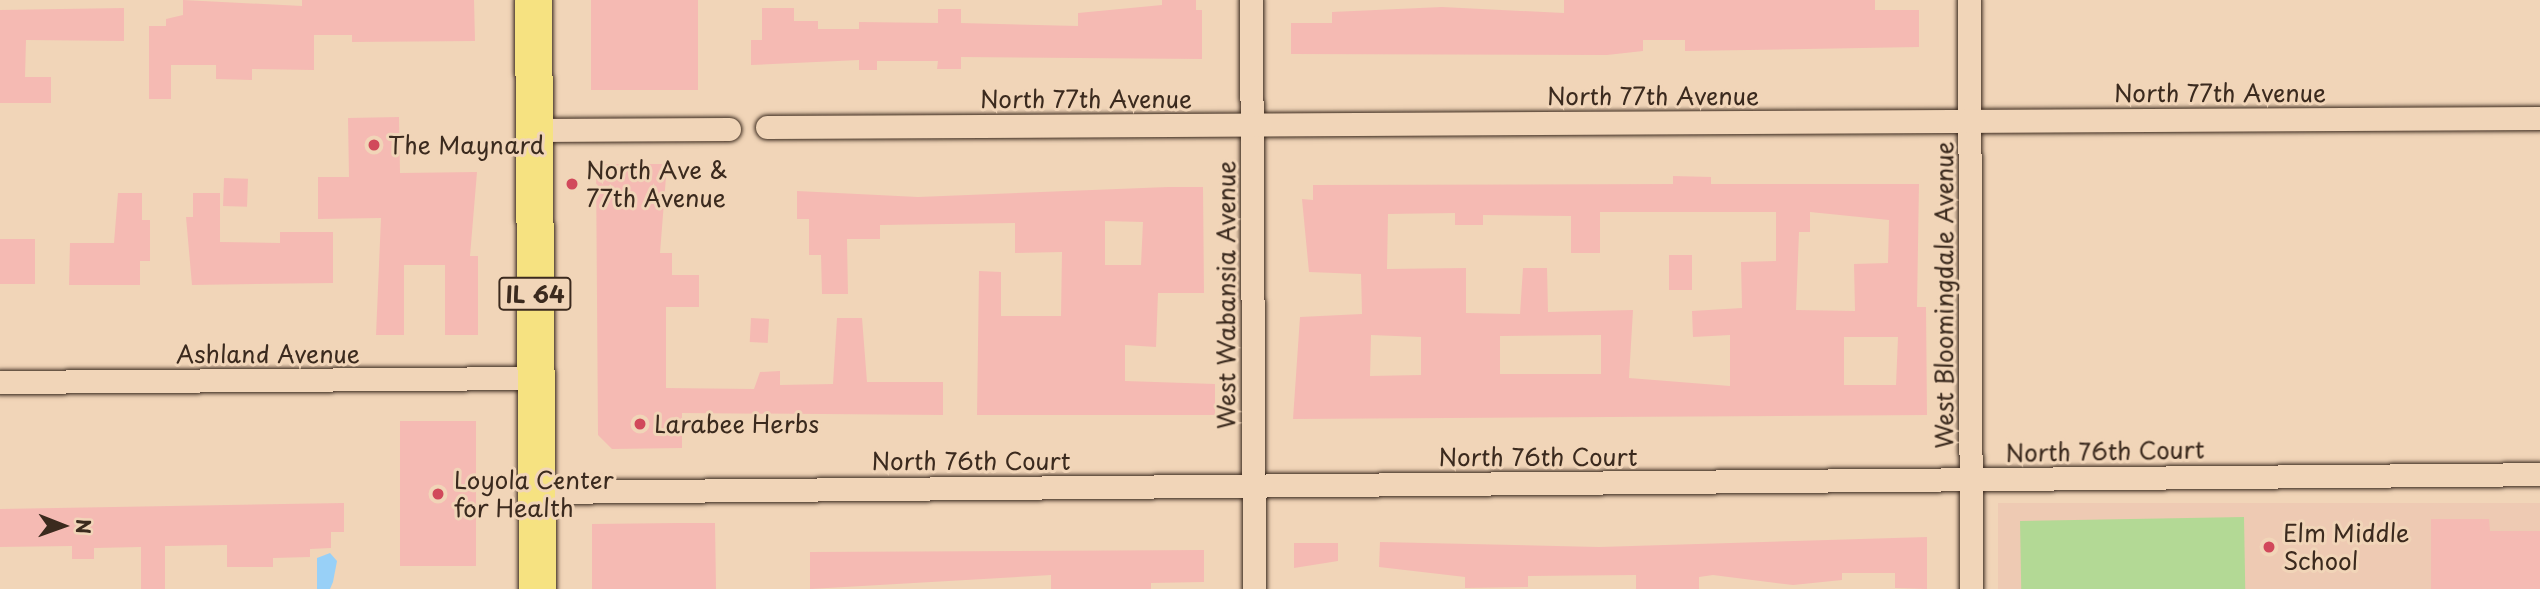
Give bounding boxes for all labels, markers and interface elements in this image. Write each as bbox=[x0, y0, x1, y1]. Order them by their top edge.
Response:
street label: North 77th Avenue bbox=[2112, 79, 2328, 107]
street label: North 77th Avenue bbox=[1545, 82, 1761, 110]
street label: North 77th Avenue bbox=[978, 85, 1194, 113]
place label: The Maynard bbox=[388, 131, 545, 159]
marker: The Maynard bbox=[366, 137, 382, 153]
street label: West Bloomingdale Avenue bbox=[1930, 141, 1958, 449]
place label: North Ave & 77th Avenue bbox=[586, 156, 730, 212]
street label: West Wabansia Avenue bbox=[1212, 160, 1240, 430]
marker: North Ave & 77th Avenue bbox=[564, 176, 580, 192]
road number: IL 64 bbox=[496, 274, 574, 314]
street label: Ashland Avenue bbox=[176, 340, 360, 368]
place label: Larabee Herbs bbox=[654, 410, 822, 438]
marker: Larabee Herbs bbox=[632, 416, 648, 432]
street label: North 76th Court bbox=[2003, 435, 2207, 467]
street label: North 76th Court bbox=[1436, 443, 1640, 471]
street label: North 76th Court bbox=[869, 447, 1073, 475]
place label: Loyola Center for Health bbox=[454, 466, 616, 522]
marker: Loyola Center for Health bbox=[428, 484, 448, 504]
north arrow bbox=[28, 491, 98, 561]
text: N bbox=[70, 519, 98, 534]
place label: Elm Middle School bbox=[2283, 519, 2410, 575]
marker: Elm Middle School bbox=[2261, 539, 2277, 555]

